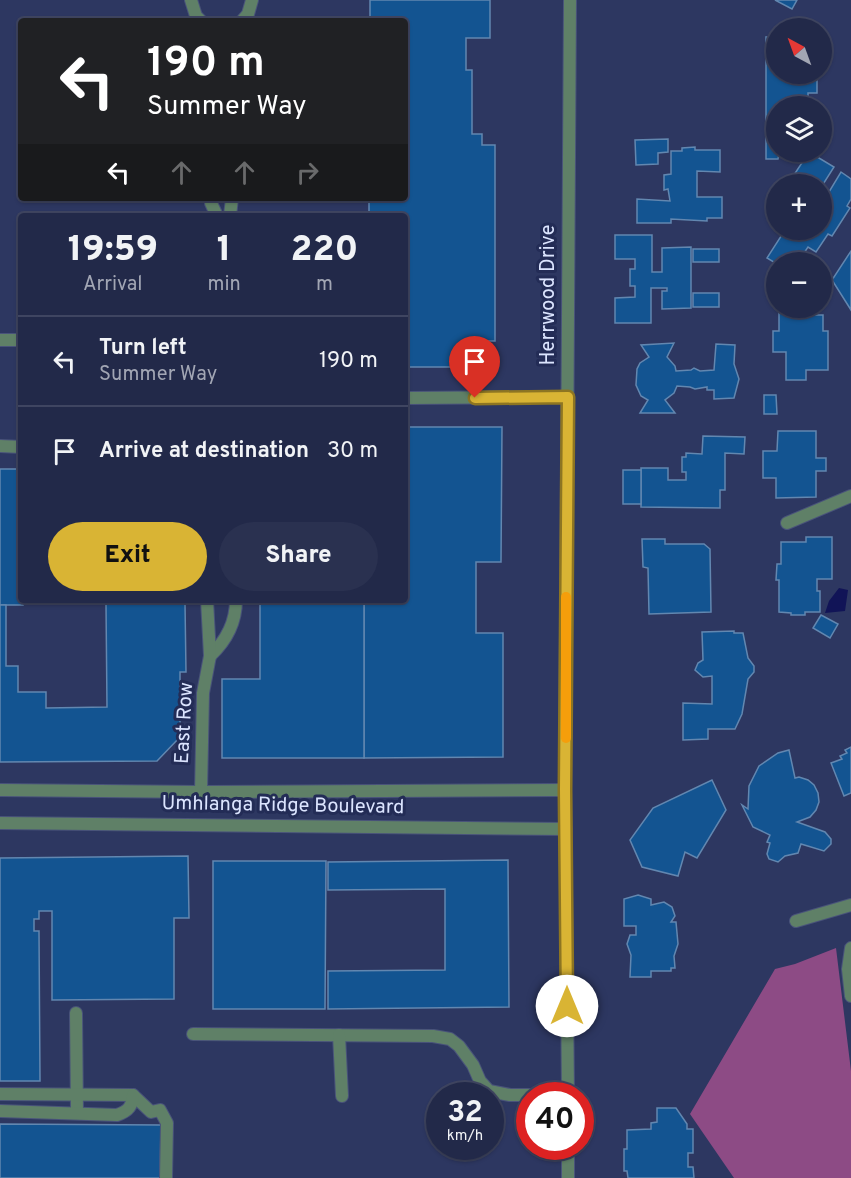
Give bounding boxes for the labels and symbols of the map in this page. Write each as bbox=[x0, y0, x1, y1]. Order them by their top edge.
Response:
north arrow bbox=[766, 18, 832, 84]
street label: Herrwood Drive bbox=[536, 225, 562, 365]
pin bbox=[449, 336, 500, 398]
street label: East Row bbox=[170, 681, 200, 765]
street label: Umhlanga Ridge Boulevard bbox=[161, 791, 405, 821]
position arrow bbox=[535, 974, 599, 1038]
speed limit sign: 40 bbox=[516, 1082, 594, 1160]

